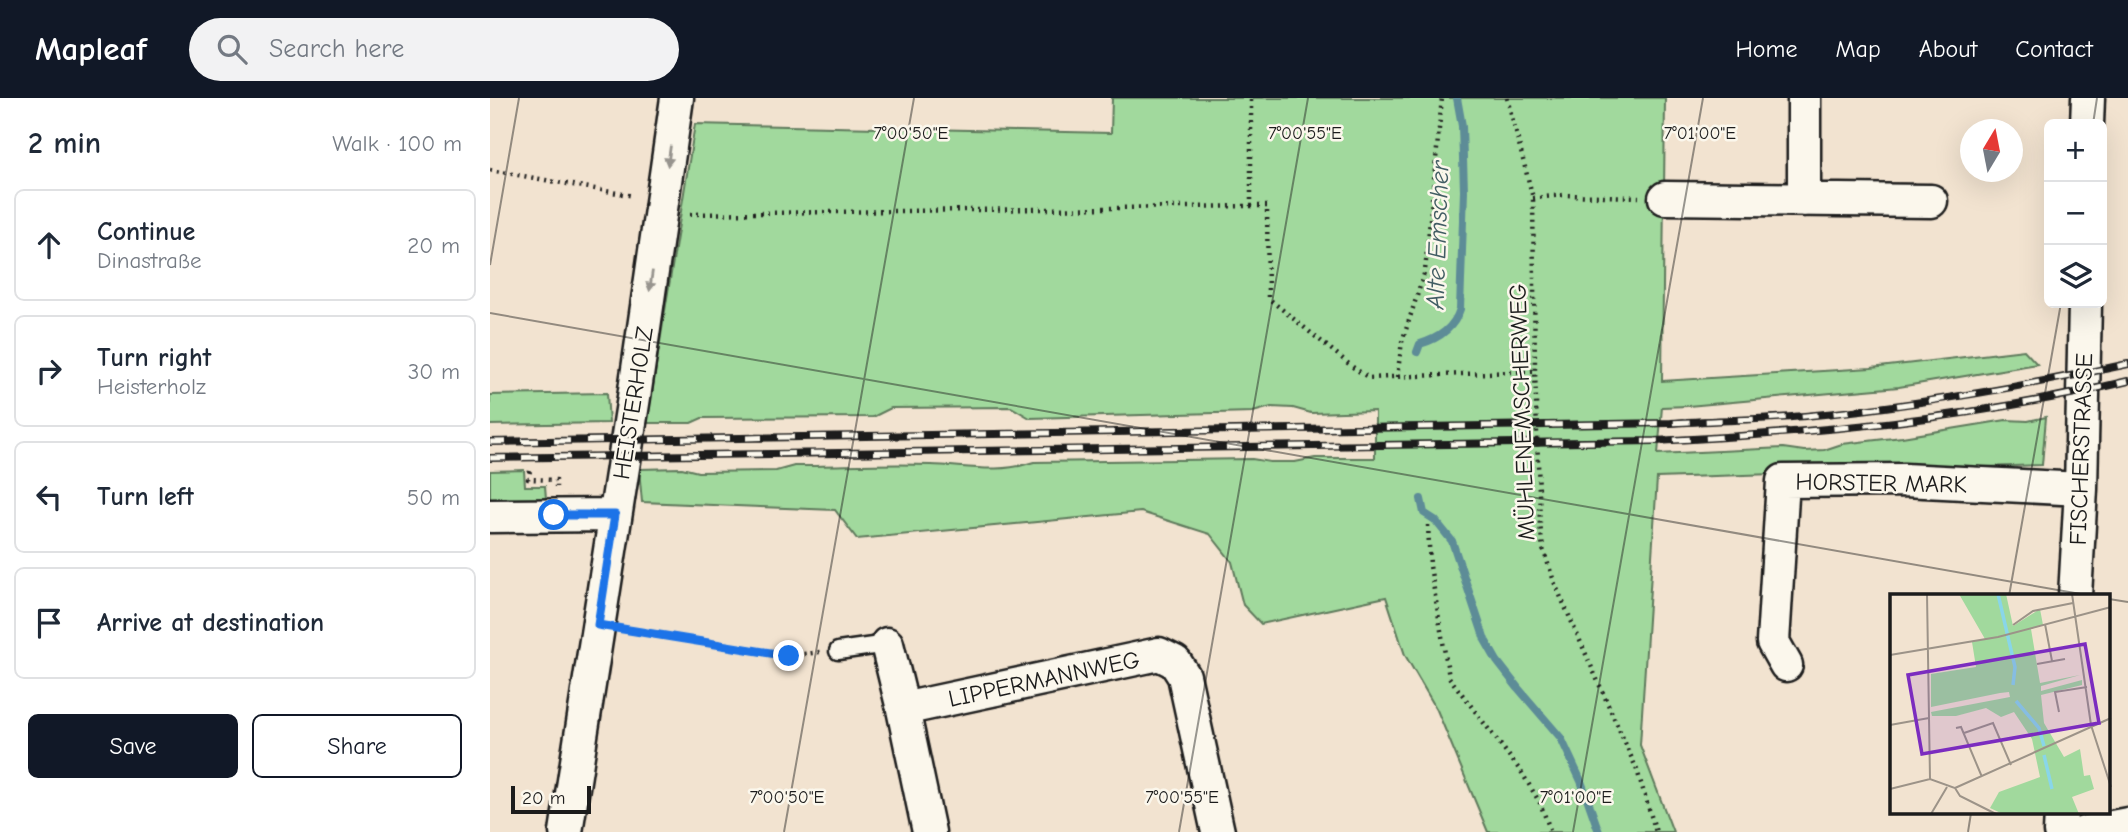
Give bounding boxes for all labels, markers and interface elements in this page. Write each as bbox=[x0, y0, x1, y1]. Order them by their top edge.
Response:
search box bbox=[189, 18, 679, 81]
text: Mapleaf bbox=[35, 30, 147, 68]
icon: search bbox=[213, 30, 251, 68]
text: Search here bbox=[269, 34, 404, 64]
text: Home bbox=[1736, 35, 1797, 63]
text: Map bbox=[1835, 35, 1881, 63]
text: About bbox=[1919, 35, 1977, 63]
text: Contact bbox=[2015, 35, 2093, 63]
north arrow bbox=[1960, 119, 2023, 182]
map controls bbox=[2044, 119, 2107, 308]
button: + bbox=[2044, 119, 2107, 182]
text: 7°00'50"E bbox=[874, 123, 949, 144]
text: 7°00'55"E bbox=[1268, 123, 1342, 144]
text: 7°01'00"E bbox=[1664, 123, 1736, 144]
text: 2 min bbox=[28, 126, 101, 161]
text: Walk · 100 m bbox=[332, 130, 462, 157]
one-way arrow bbox=[663, 145, 674, 167]
water label: Alte Emscher bbox=[1420, 159, 1456, 311]
button: − bbox=[2044, 182, 2107, 245]
text: Continue bbox=[97, 217, 195, 247]
icon: ahead bbox=[30, 226, 68, 264]
text: 20 m bbox=[407, 232, 460, 259]
button: layers bbox=[2044, 245, 2107, 308]
text: Dinastraße bbox=[97, 247, 202, 274]
one-way arrow bbox=[645, 270, 656, 292]
street label: MÜHLENEMSCHERWEG bbox=[1504, 283, 1540, 541]
street label: HEISTERHOLZ bbox=[607, 324, 659, 482]
text: Turn right bbox=[97, 343, 211, 373]
icon: right bbox=[30, 352, 68, 390]
street label: FISCHERSTRASSE bbox=[2064, 352, 2098, 546]
text: 30 m bbox=[408, 358, 460, 385]
text: Heisterholz bbox=[97, 373, 206, 400]
street label: HORSTER MARK bbox=[1795, 468, 1967, 498]
icon: left bbox=[30, 478, 68, 516]
text: Turn left bbox=[97, 482, 194, 512]
text: 50 m bbox=[407, 484, 460, 511]
route start bbox=[538, 499, 569, 530]
inset map bbox=[1890, 594, 2110, 814]
icon: arrive bbox=[30, 604, 68, 642]
text: Arrive at destination bbox=[97, 608, 324, 638]
route end bbox=[773, 640, 804, 671]
street label: LIPPERMANNWEG bbox=[946, 645, 1142, 713]
button: Save bbox=[28, 714, 238, 778]
button: Share bbox=[252, 714, 462, 778]
scale bar bbox=[511, 783, 592, 815]
text: 20 m bbox=[522, 787, 566, 809]
text: 7°00'50"E bbox=[750, 787, 825, 808]
text: 7°00'55"E bbox=[1145, 787, 1219, 808]
text: 7°01'00"E bbox=[1540, 787, 1612, 808]

